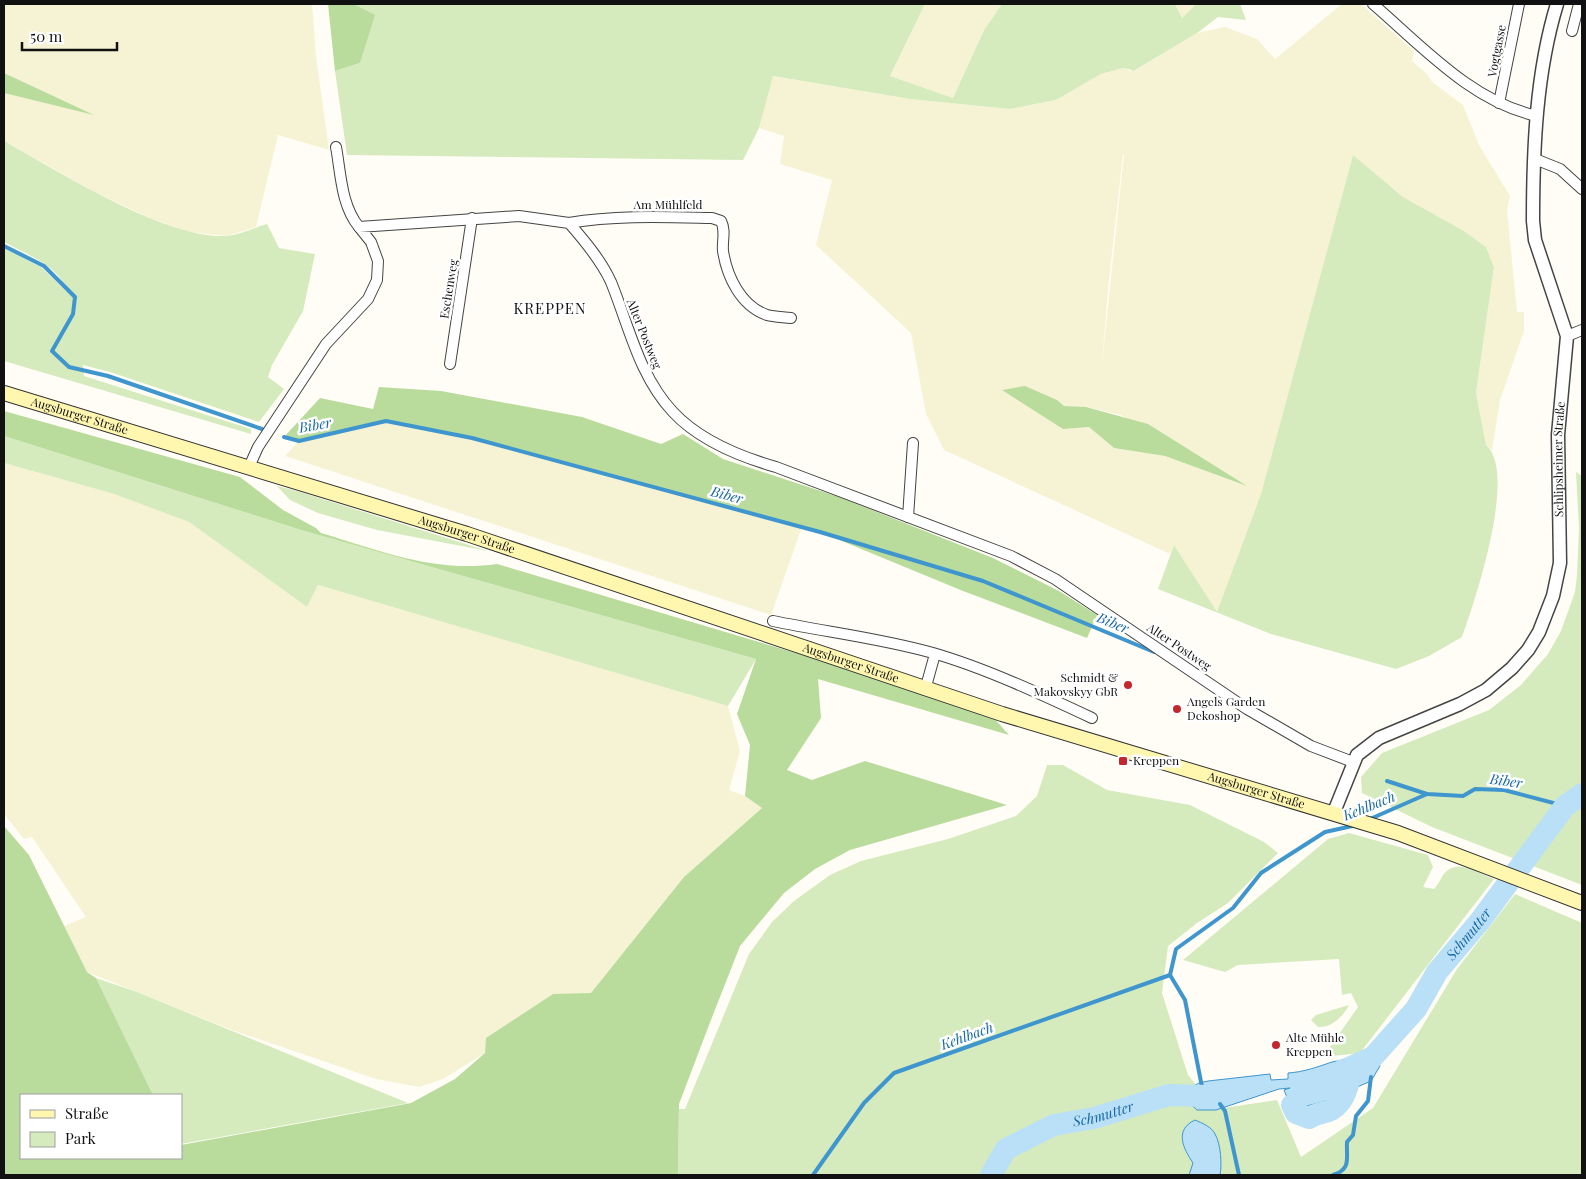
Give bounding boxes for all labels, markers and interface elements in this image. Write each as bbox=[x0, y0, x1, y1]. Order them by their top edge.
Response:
scale bar bbox=[22, 20, 118, 52]
street label: Vogtgasse bbox=[1483, 23, 1509, 79]
text: 50 m bbox=[30, 26, 63, 46]
street label: Am Mühlfeld bbox=[632, 196, 703, 212]
street label: Eschenweg bbox=[435, 257, 461, 320]
street label: Alter Postweg bbox=[623, 295, 666, 372]
district label: KREPPEN bbox=[514, 298, 586, 318]
street label: Augsburger Straße bbox=[29, 392, 130, 437]
street label: Schlipsheimer Straße bbox=[1549, 401, 1568, 517]
water label: Biber bbox=[296, 412, 334, 437]
water label: Biber bbox=[708, 481, 746, 508]
street label: Augsburger Straße bbox=[416, 510, 517, 557]
water label: Biber bbox=[1094, 607, 1133, 638]
street label: Alter Postweg bbox=[1144, 618, 1215, 674]
street label: Augsburger Straße bbox=[800, 638, 901, 686]
place label: Schmidt & Makovskyy GbR bbox=[1034, 669, 1118, 699]
marker: Schmidt & Makovskyy GbR bbox=[1122, 679, 1134, 691]
place label: Angels Garden Dekoshop bbox=[1186, 693, 1265, 723]
marker: Angels Garden Dekoshop bbox=[1171, 703, 1183, 715]
place label: Kreppen bbox=[1133, 752, 1179, 768]
marker: Kreppen bbox=[1117, 755, 1129, 767]
street label: Augsburger Straße bbox=[1205, 767, 1307, 812]
water label: Biber bbox=[1488, 769, 1524, 792]
water label: Kehlbach bbox=[1339, 787, 1398, 825]
water label: Schmutter bbox=[1441, 903, 1496, 965]
water label: Kehlbach bbox=[937, 1017, 996, 1054]
place label: Alte Mühle Kreppen bbox=[1285, 1029, 1344, 1059]
marker: Alte Mühle Kreppen bbox=[1270, 1039, 1282, 1051]
legend bbox=[20, 1094, 182, 1159]
water label: Schmutter bbox=[1070, 1096, 1137, 1131]
text: Straße bbox=[65, 1103, 109, 1123]
text: Park bbox=[65, 1128, 97, 1148]

